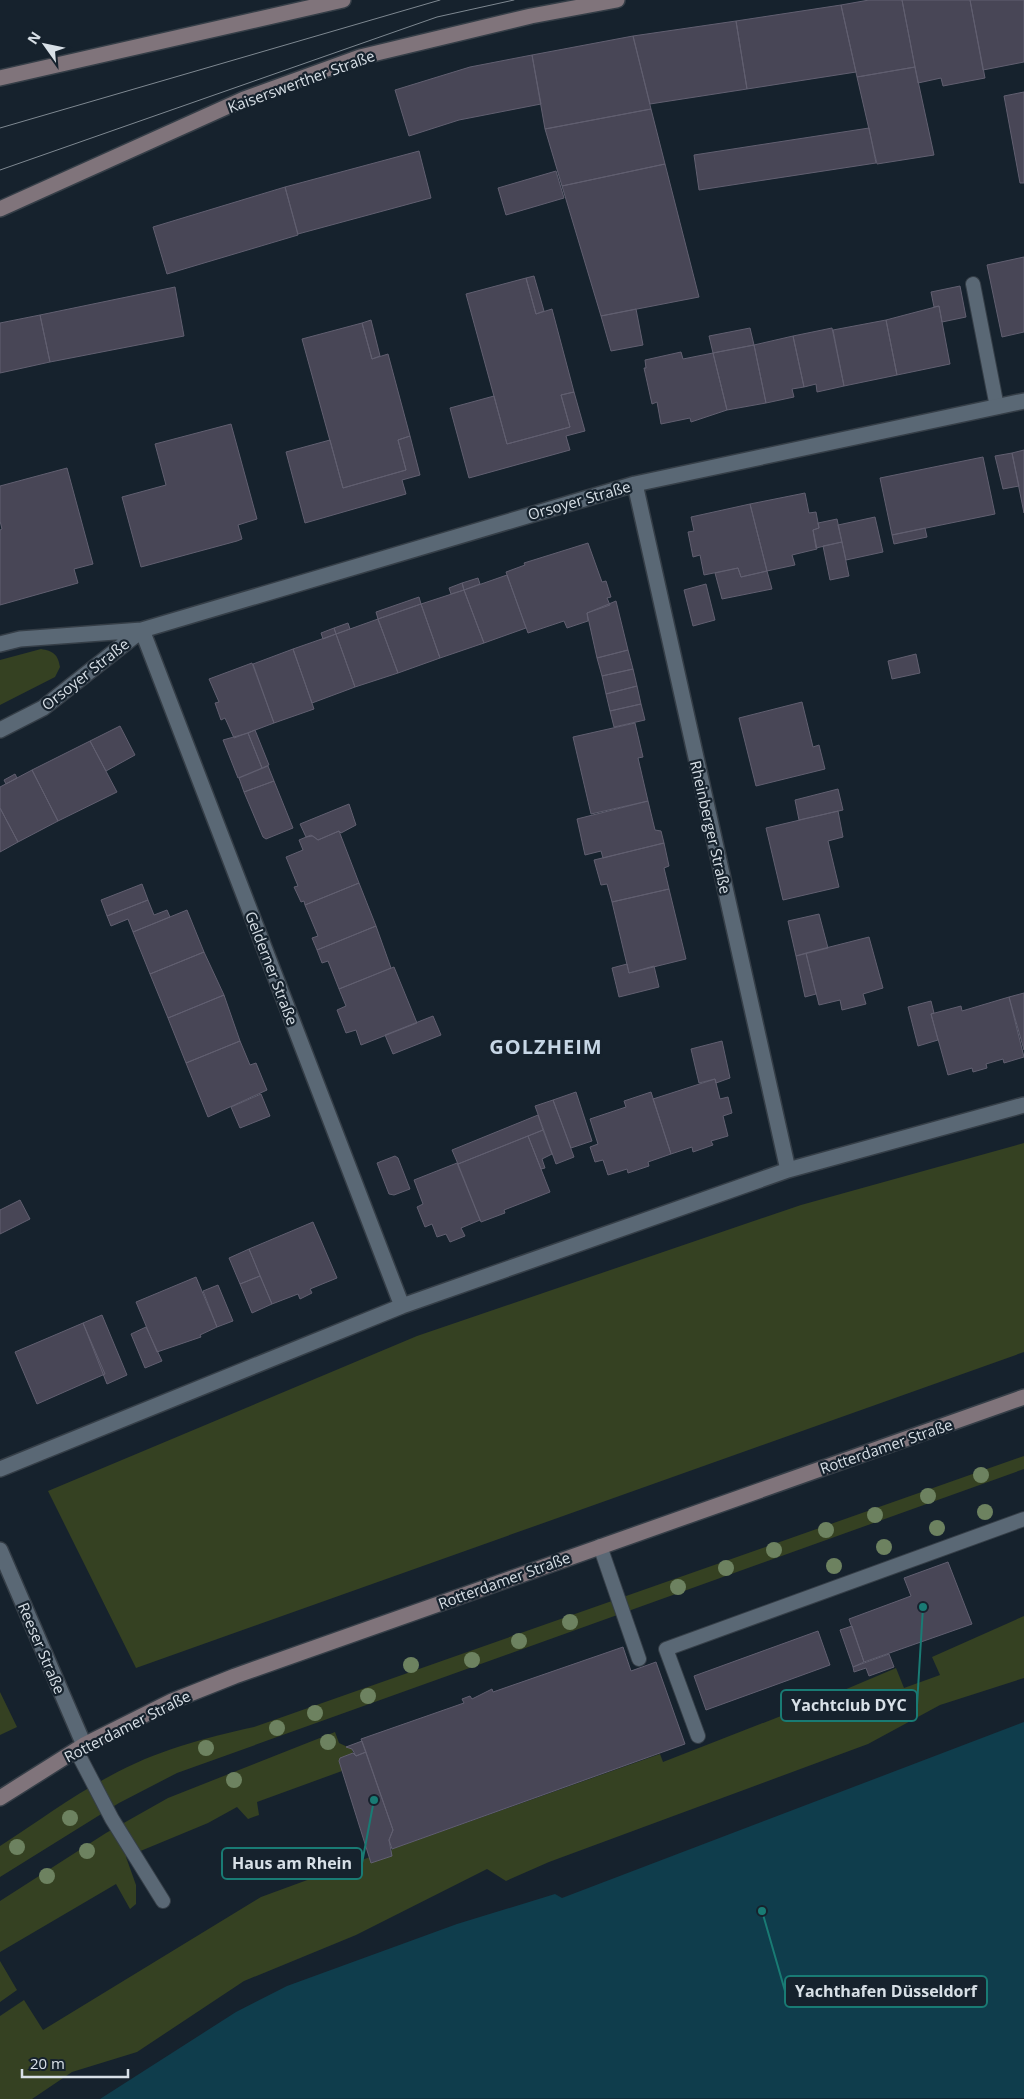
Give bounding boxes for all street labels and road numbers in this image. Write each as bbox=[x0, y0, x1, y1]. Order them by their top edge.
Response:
street label: Kaiserswerther Straße bbox=[225, 45, 377, 117]
street label: Orsoyer Straße bbox=[525, 476, 633, 524]
street label: Orsoyer Straße bbox=[37, 634, 133, 714]
street label: Rheinberger Straße bbox=[686, 758, 736, 896]
street label: Gelderner Straße bbox=[241, 908, 303, 1028]
street label: Rotterdamer Straße bbox=[817, 1414, 955, 1478]
street label: Rotterdamer Straße bbox=[435, 1547, 573, 1613]
street label: Reeser Straße bbox=[14, 1599, 70, 1697]
street label: Rotterdamer Straße bbox=[60, 1685, 194, 1767]

